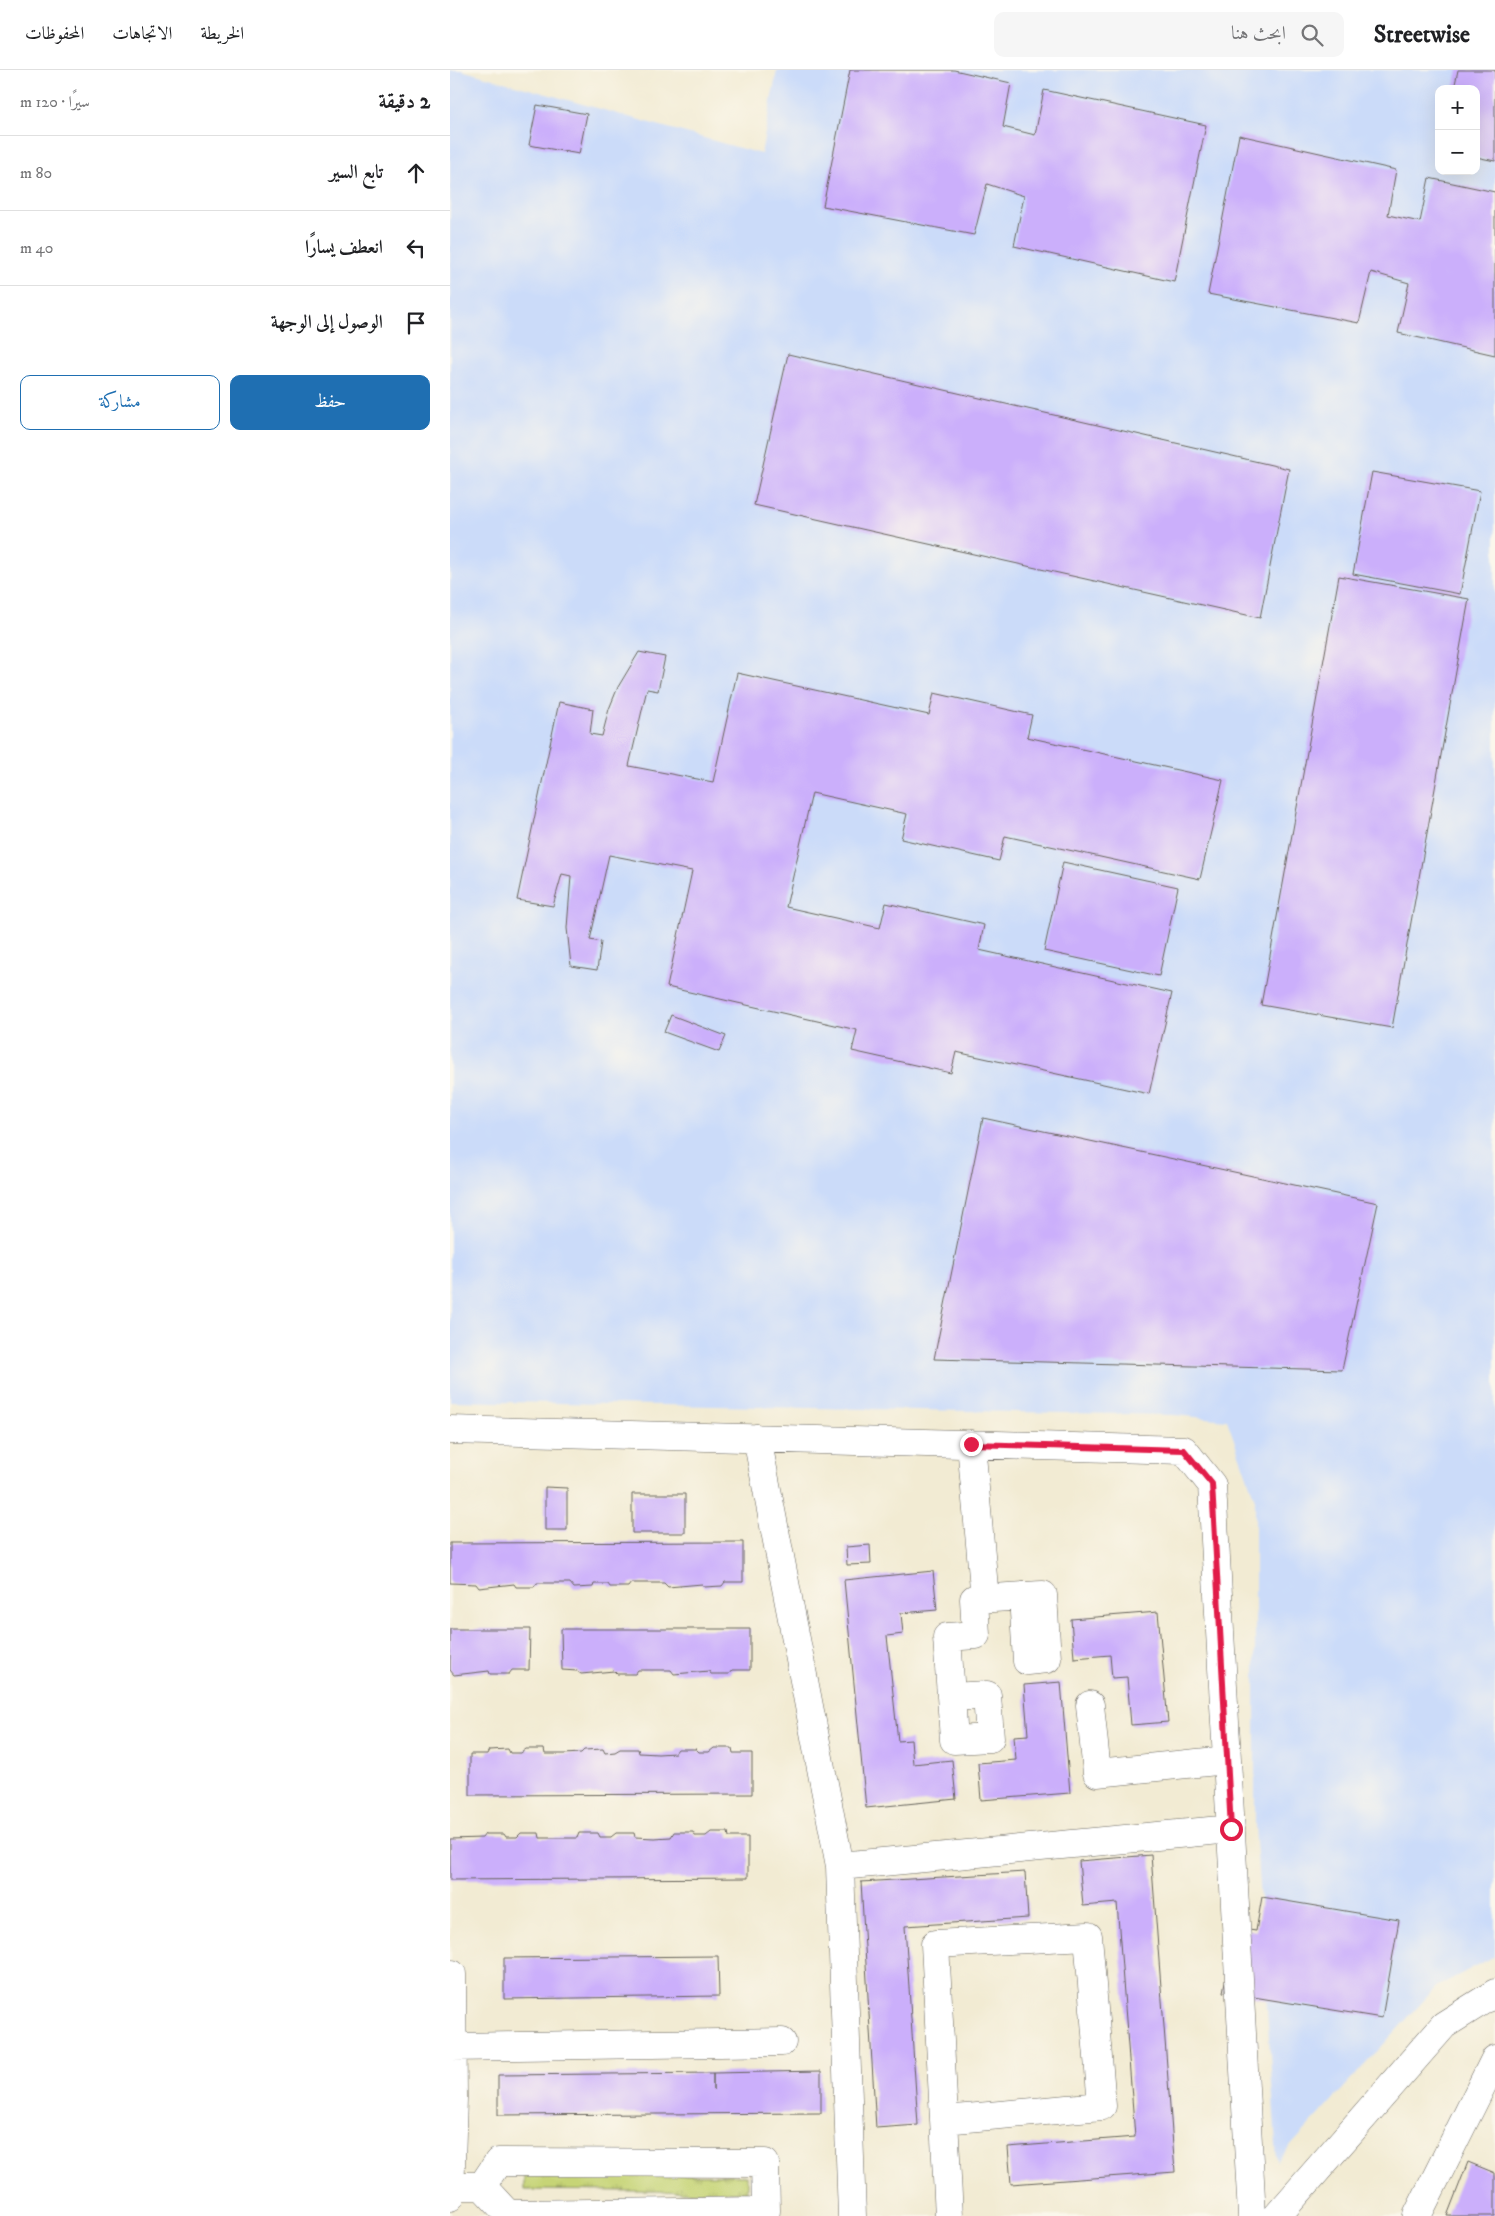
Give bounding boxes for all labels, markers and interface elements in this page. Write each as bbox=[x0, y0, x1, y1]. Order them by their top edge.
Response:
search box bbox=[994, 12, 1344, 57]
text: Streetwise bbox=[1374, 20, 1470, 50]
icon: search bbox=[1298, 21, 1326, 49]
text: ابحث هنا bbox=[1231, 22, 1286, 45]
text: المحفوظات bbox=[25, 23, 84, 45]
text: الاتجاهات bbox=[112, 23, 172, 45]
text: الخريطة bbox=[200, 23, 244, 45]
map controls bbox=[1435, 85, 1480, 175]
button: + bbox=[1435, 85, 1480, 130]
text: 2 دقيقة bbox=[379, 89, 430, 115]
text: سيرًا · 120 m bbox=[20, 92, 90, 112]
button: − bbox=[1435, 130, 1480, 175]
icon: ahead bbox=[402, 159, 430, 187]
text: تابع السير bbox=[329, 161, 383, 184]
text: 80 m bbox=[20, 163, 52, 183]
icon: left bbox=[402, 234, 430, 262]
text: انعطف يسارًا bbox=[305, 236, 383, 259]
text: 40 m bbox=[20, 238, 53, 258]
icon: arrive bbox=[402, 309, 430, 337]
text: الوصول إلى الوجهة bbox=[271, 311, 383, 334]
button: مشاركة bbox=[20, 375, 220, 430]
button: حفظ bbox=[230, 375, 430, 430]
route end bbox=[960, 1433, 983, 1456]
route start bbox=[1220, 1818, 1243, 1841]

